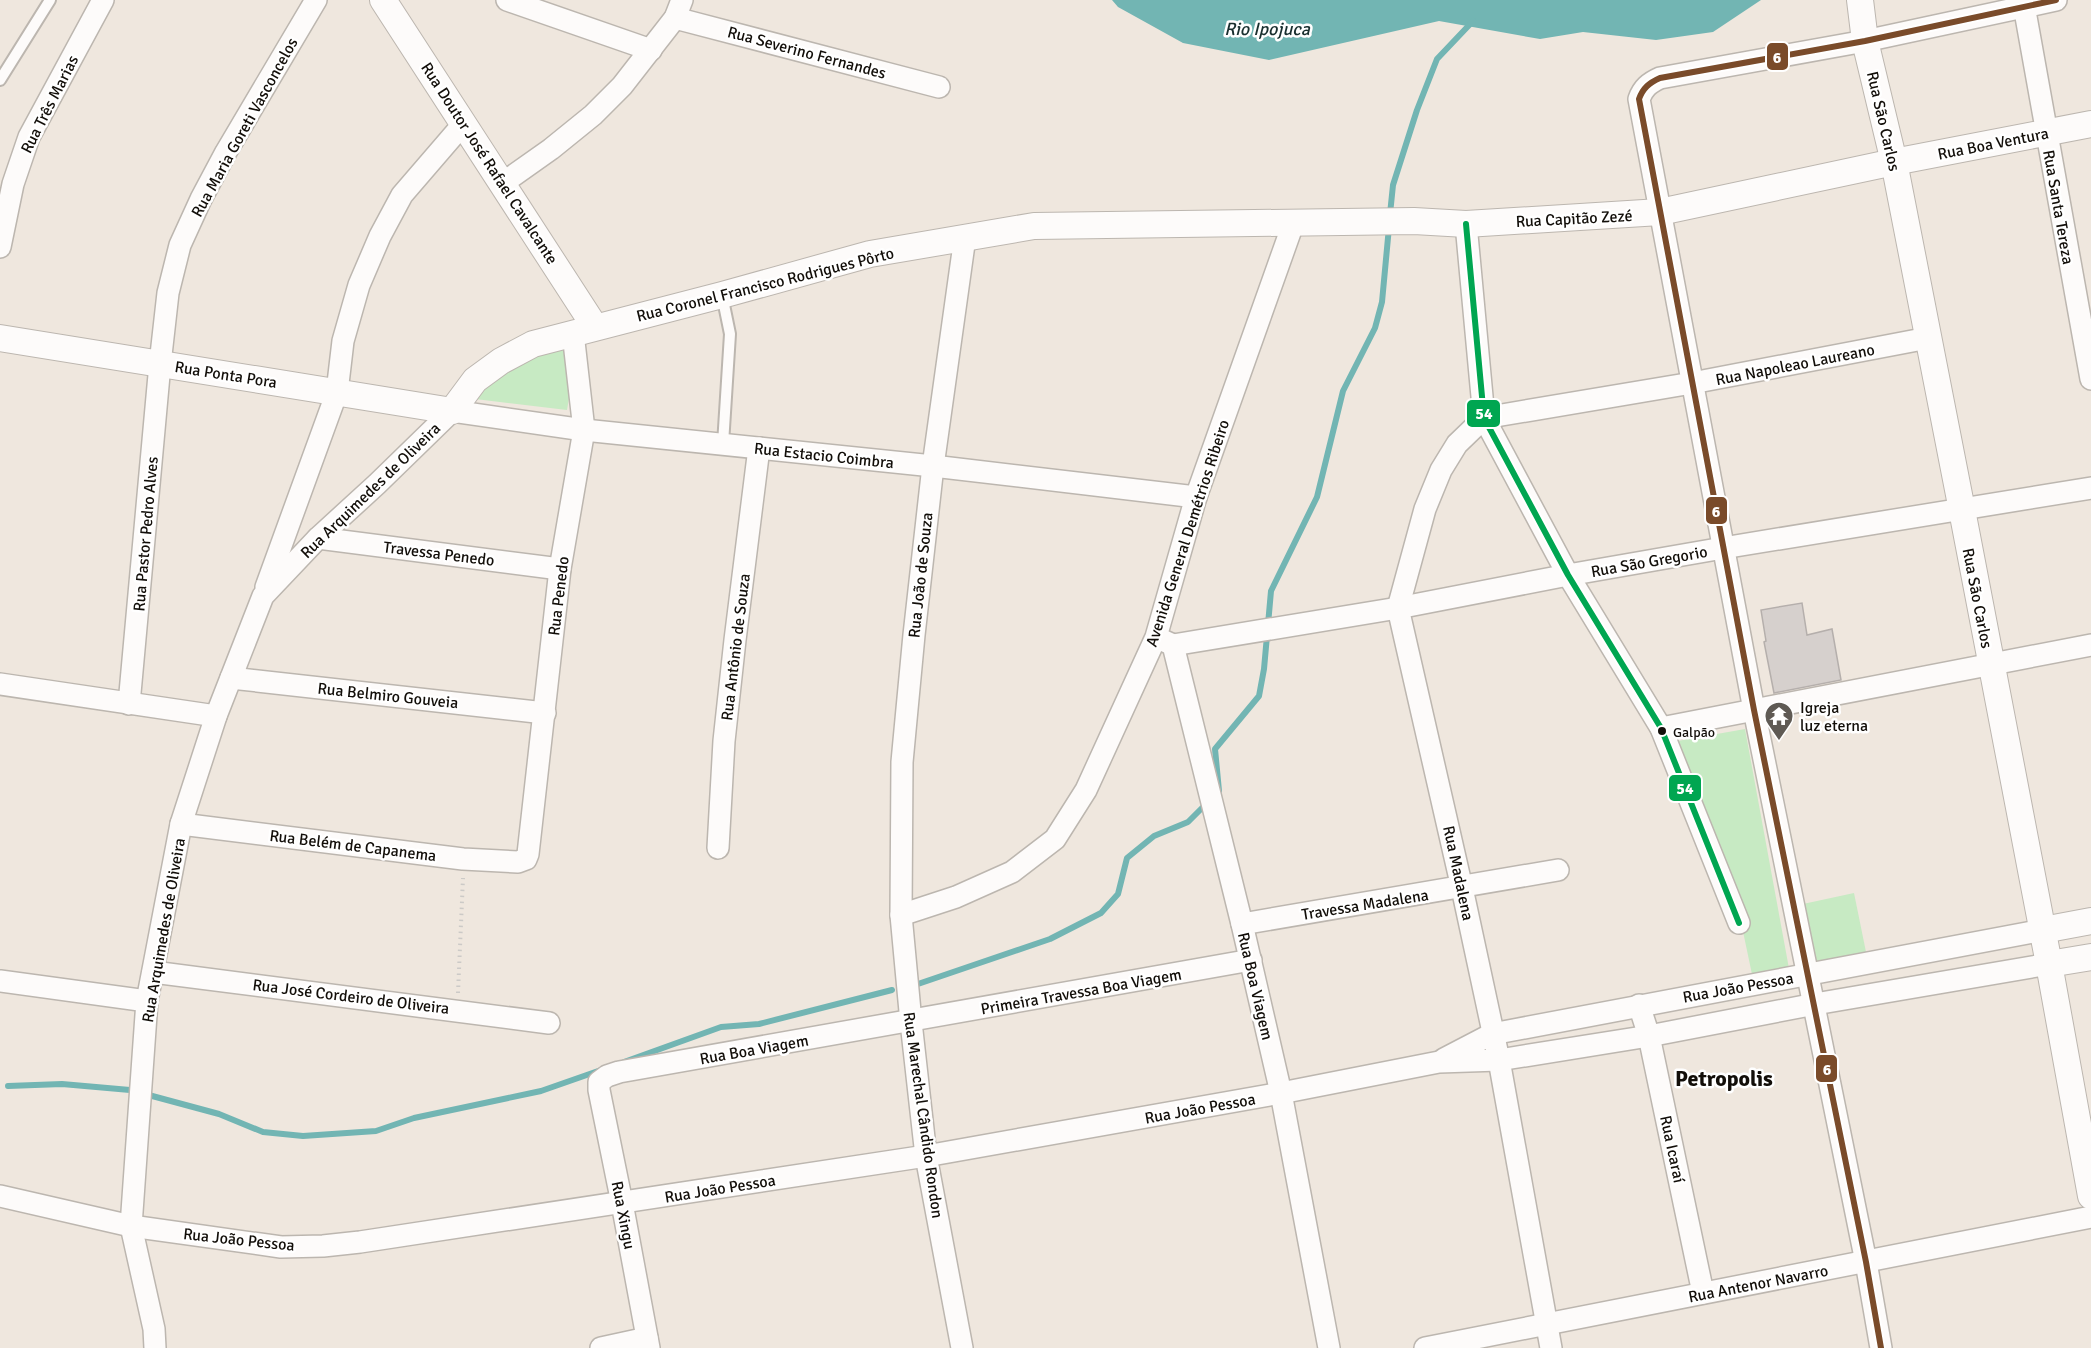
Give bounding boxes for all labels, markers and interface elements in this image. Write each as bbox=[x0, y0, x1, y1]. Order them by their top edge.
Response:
water label: Rio Ipojuca bbox=[1224, 18, 1311, 40]
street label: Rua Severino Fernandes bbox=[725, 22, 888, 84]
street label: Rua Maria Goreti Vasconcelos bbox=[187, 34, 303, 221]
line badge: 6 bbox=[1766, 42, 1789, 71]
text: 6 bbox=[1773, 48, 1782, 68]
street label: Rua Três Marias bbox=[17, 52, 83, 157]
street label: Rua Doutor José Rafael Cavalcante bbox=[416, 59, 562, 268]
street label: Rua São Carlos bbox=[1862, 69, 1904, 173]
street label: Rua Boa Ventura bbox=[1936, 123, 2050, 165]
street label: Rua Santa Tereza bbox=[2038, 148, 2078, 266]
street label: Rua Capitão Zezé bbox=[1515, 206, 1633, 232]
street label: Rua Coronel Francisco Rodrigues Pôrto bbox=[634, 243, 896, 327]
street label: Rua Napoleao Laureano bbox=[1714, 340, 1876, 390]
street label: Rua Ponta Pora bbox=[173, 357, 278, 393]
line badge: 54 bbox=[1466, 399, 1501, 428]
text: 54 bbox=[1475, 404, 1493, 424]
street label: Avenida General Demétrios Ribeiro bbox=[1142, 417, 1234, 649]
street label: Rua Arquimedes de Oliveira bbox=[296, 419, 445, 563]
street label: Rua Estacio Coimbra bbox=[753, 439, 895, 473]
street label: Rua Pastor Pedro Alves bbox=[129, 456, 163, 612]
line badge: 6 bbox=[1705, 496, 1728, 525]
text: 6 bbox=[1712, 502, 1721, 522]
street label: Rua João de Souza bbox=[904, 511, 938, 639]
street label: Travessa Penedo bbox=[382, 537, 495, 571]
street label: Rua São Gregorio bbox=[1589, 542, 1709, 582]
street label: Rua São Carlos bbox=[1957, 546, 1997, 650]
street label: Rua Penedo bbox=[544, 555, 574, 637]
street label: Rua Antônio de Souza bbox=[717, 572, 755, 722]
street label: Rua Belmiro Gouveia bbox=[317, 679, 459, 713]
place label: Igreja luz eterna bbox=[1800, 698, 1868, 736]
temple icon: Igreja luz eterna bbox=[1763, 700, 1795, 742]
place label: Galpão bbox=[1673, 724, 1715, 741]
marker: Galpão bbox=[1656, 725, 1668, 737]
line badge: 54 bbox=[1668, 774, 1702, 802]
text: 54 bbox=[1676, 779, 1694, 799]
street label: Rua Madalena bbox=[1438, 824, 1478, 923]
street label: Rua Belém de Capanema bbox=[268, 826, 437, 866]
street label: Rua Arquimedes de Oliveira bbox=[138, 836, 190, 1024]
street label: Travessa Madalena bbox=[1300, 885, 1430, 925]
street label: Rua Boa Viagem bbox=[1233, 930, 1277, 1042]
street label: Primeira Travessa Boa Viagem bbox=[979, 964, 1183, 1020]
street label: Rua João Pessoa bbox=[1681, 968, 1795, 1008]
street label: Rua José Cordeiro de Oliveira bbox=[251, 975, 450, 1019]
street label: Rua Marechal Cândido Rondon bbox=[899, 1011, 947, 1220]
street label: Rua Boa Viagem bbox=[698, 1031, 810, 1069]
line badge: 6 bbox=[1815, 1054, 1838, 1083]
text: 6 bbox=[1823, 1060, 1832, 1080]
district label: Petropolis bbox=[1675, 1065, 1773, 1092]
street label: Rua João Pessoa bbox=[1143, 1089, 1257, 1129]
street label: Rua Icaraí bbox=[1655, 1114, 1689, 1185]
street label: Rua João Pessoa bbox=[663, 1170, 777, 1208]
street label: Rua Xingu bbox=[607, 1179, 639, 1251]
street label: Rua João Pessoa bbox=[182, 1224, 296, 1256]
street label: Rua Antenor Navarro bbox=[1687, 1261, 1830, 1307]

